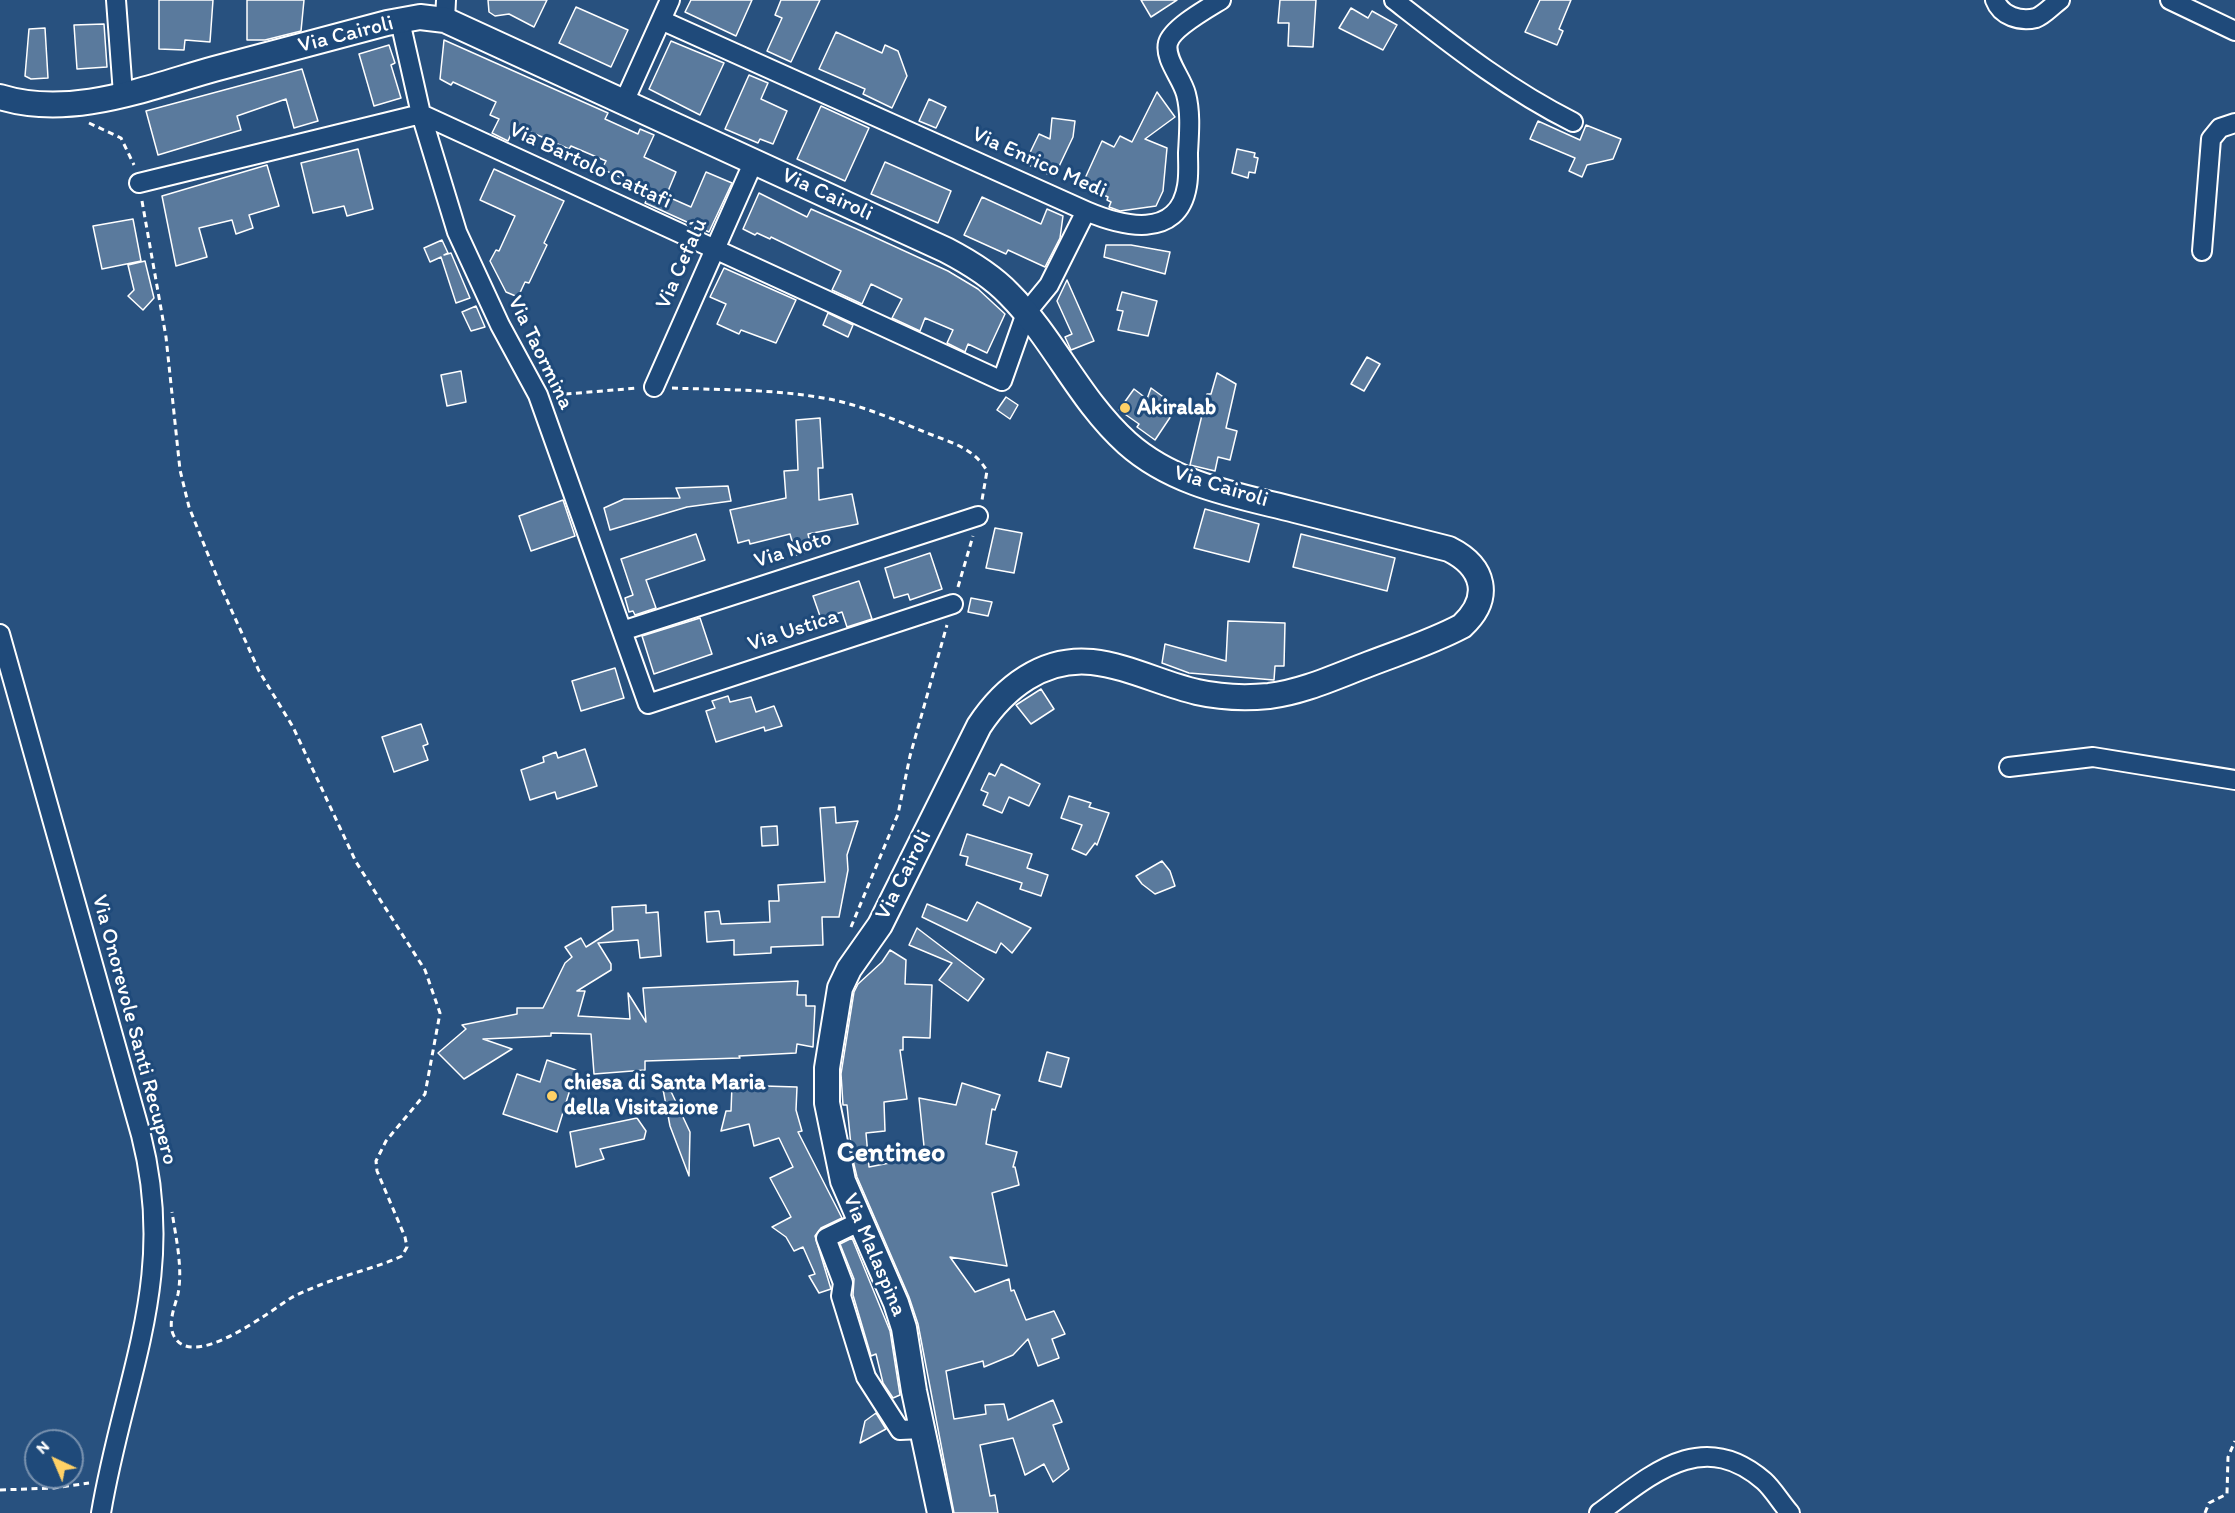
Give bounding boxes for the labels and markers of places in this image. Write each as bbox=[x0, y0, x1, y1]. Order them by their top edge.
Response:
place label: Akiralab bbox=[1137, 395, 1216, 421]
marker: Akiralab bbox=[1118, 401, 1132, 415]
place label: chiesa di Santa Maria della Visitazione bbox=[564, 1070, 765, 1122]
marker: chiesa di Santa Maria della Visitazione bbox=[545, 1089, 559, 1103]

